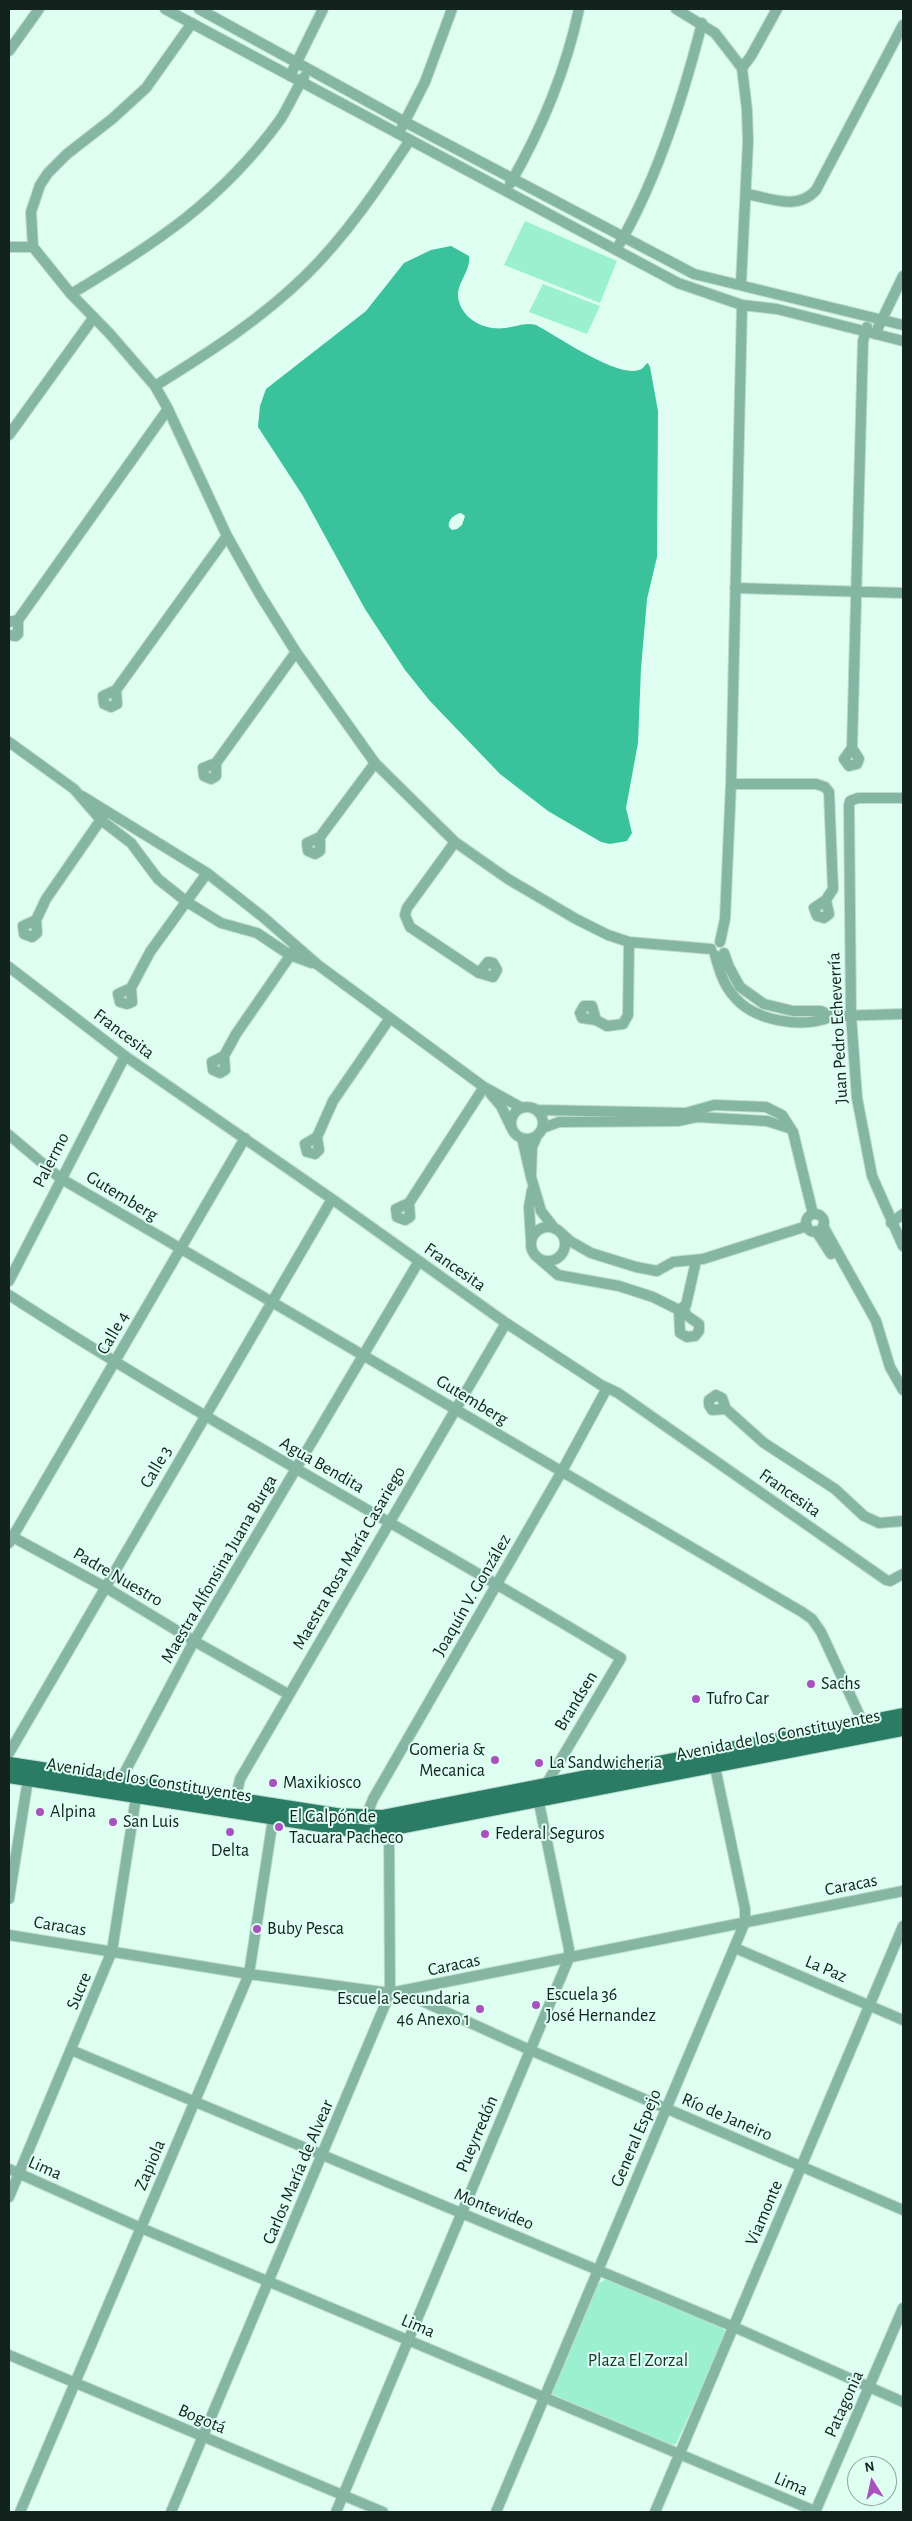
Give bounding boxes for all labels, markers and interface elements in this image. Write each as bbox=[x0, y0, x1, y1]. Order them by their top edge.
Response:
street label: Juan Pedro Echeverría bbox=[823, 952, 853, 1104]
street label: Francesita bbox=[89, 1004, 159, 1064]
street label: Palermo bbox=[28, 1129, 74, 1191]
street label: Gutemberg bbox=[82, 1166, 162, 1226]
street label: Francesita bbox=[420, 1238, 490, 1296]
street label: Calle 4 bbox=[92, 1307, 134, 1359]
street label: Gutemberg bbox=[432, 1370, 512, 1430]
street label: Agua Bendita bbox=[276, 1432, 368, 1498]
street label: Calle 3 bbox=[135, 1442, 177, 1492]
street label: Maestra Rosa María Casariego bbox=[288, 1463, 410, 1653]
street label: Francesita bbox=[755, 1464, 825, 1522]
street label: Maestra Alfonsina Juana Burga bbox=[156, 1471, 282, 1667]
street label: Joaquín V. González bbox=[428, 1530, 516, 1660]
street label: Padre Nuestro bbox=[69, 1543, 167, 1611]
street label: Brandsen bbox=[550, 1667, 602, 1735]
place label: Sachs bbox=[821, 1673, 860, 1695]
marker: Sachs bbox=[805, 1678, 817, 1690]
place label: Tufro Car bbox=[706, 1688, 769, 1710]
marker: Tufro Car bbox=[690, 1693, 702, 1705]
street label: Avenida de los Constituyentes bbox=[674, 1705, 882, 1765]
place label: Gomeria & Mecanica bbox=[409, 1739, 485, 1782]
place label: La Sandwicheria bbox=[549, 1752, 662, 1774]
street label: Avenida de los Constituyentes bbox=[45, 1753, 253, 1807]
marker: Gomeria & Mecanica bbox=[489, 1754, 501, 1766]
marker: La Sandwicheria bbox=[533, 1757, 545, 1769]
place label: Maxikiosco bbox=[283, 1772, 361, 1794]
marker: Maxikiosco bbox=[267, 1777, 279, 1789]
place label: Alpina bbox=[50, 1801, 96, 1823]
marker: Alpina bbox=[34, 1806, 46, 1818]
place label: El Galpón de Tacuara Pacheco bbox=[289, 1806, 404, 1848]
place label: San Luis bbox=[123, 1811, 179, 1833]
marker: San Luis bbox=[107, 1816, 119, 1828]
marker: El Galpón de Tacuara Pacheco bbox=[273, 1821, 285, 1833]
place label: Federal Seguros bbox=[495, 1823, 605, 1845]
marker: Delta bbox=[224, 1826, 236, 1838]
marker: Federal Seguros bbox=[479, 1828, 491, 1840]
place label: Delta bbox=[211, 1840, 249, 1862]
street label: Caracas bbox=[823, 1869, 879, 1901]
street label: Caracas bbox=[32, 1911, 88, 1941]
place label: Buby Pesca bbox=[267, 1918, 344, 1940]
marker: Buby Pesca bbox=[251, 1923, 263, 1935]
street label: Caracas bbox=[426, 1949, 482, 1981]
street label: La Paz bbox=[802, 1951, 850, 1987]
street label: Sucre bbox=[62, 1969, 96, 2013]
place label: Escuela 36 José Hernandez bbox=[546, 1984, 656, 2026]
place label: Escuela Secundaria 46 Anexo 1 bbox=[337, 1988, 470, 2030]
marker: Escuela 36 José Hernandez bbox=[530, 1999, 542, 2011]
marker: Escuela Secundaria 46 Anexo 1 bbox=[474, 2003, 486, 2015]
street label: General Espejo bbox=[606, 2086, 666, 2190]
street label: Río de Janeiro bbox=[678, 2088, 776, 2146]
street label: Pueyrredón bbox=[451, 2092, 503, 2176]
street label: Carlos María de Alvear bbox=[258, 2096, 338, 2248]
street label: Zapiola bbox=[130, 2136, 170, 2194]
street label: Lima bbox=[25, 2151, 65, 2185]
street label: Viamonte bbox=[741, 2177, 787, 2249]
street label: Montevideo bbox=[451, 2183, 537, 2235]
street label: Lima bbox=[398, 2309, 438, 2343]
park label: Plaza El Zorzal bbox=[588, 2350, 688, 2372]
street label: Patagonia bbox=[820, 2367, 868, 2441]
street label: Bogotá bbox=[175, 2399, 229, 2439]
north arrow bbox=[847, 2456, 897, 2506]
text: N bbox=[864, 2459, 876, 2475]
street label: Lima bbox=[771, 2467, 811, 2501]

